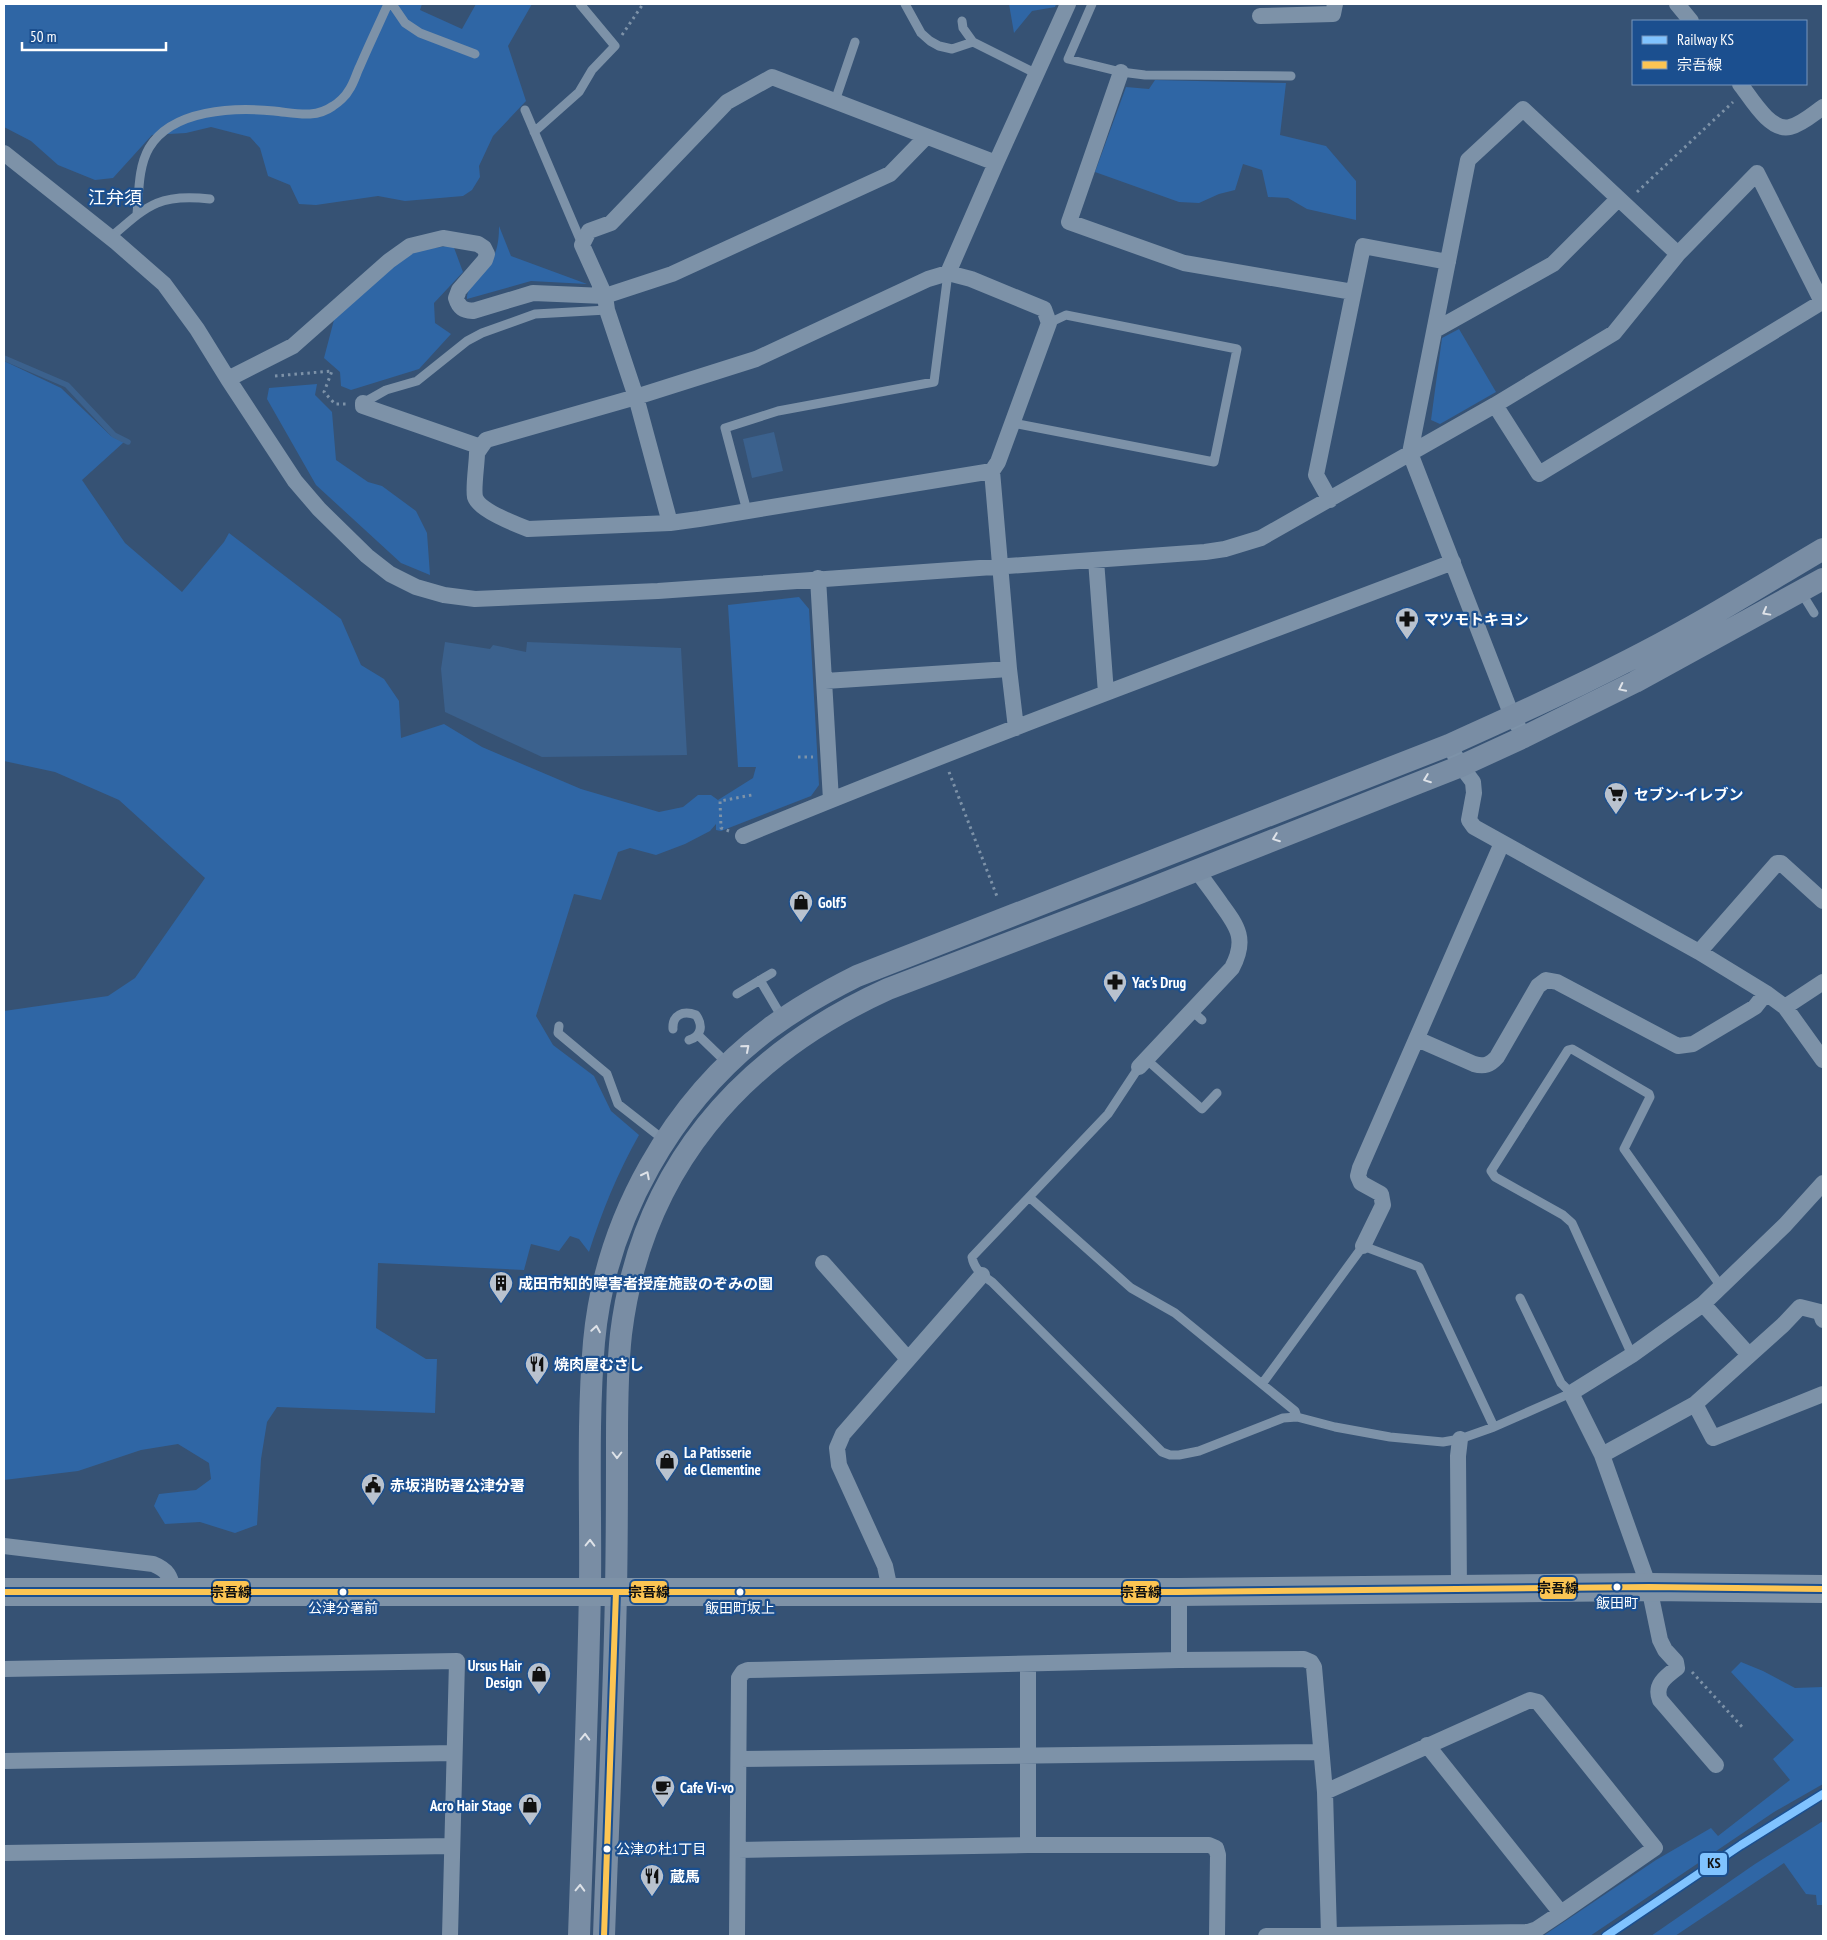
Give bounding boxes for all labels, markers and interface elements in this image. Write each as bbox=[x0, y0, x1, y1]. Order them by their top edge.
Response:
scale bar bbox=[22, 20, 166, 52]
legend bbox=[1632, 20, 1807, 85]
text: 50 m bbox=[30, 27, 56, 46]
text: Railway KS bbox=[1677, 30, 1734, 49]
text: 宗吾線 bbox=[1677, 55, 1722, 74]
district label: 江弁須 bbox=[88, 186, 142, 209]
one-way arrow bbox=[1762, 605, 1771, 615]
pharmacy icon: マツモトキヨシ bbox=[1394, 606, 1420, 640]
place label: マツモトキヨシ bbox=[1424, 610, 1529, 629]
one-way arrow bbox=[1619, 682, 1628, 692]
one-way arrow bbox=[1424, 773, 1432, 783]
supermarket icon: セブン-イレブン bbox=[1603, 781, 1629, 815]
place label: セブン-イレブン bbox=[1634, 785, 1743, 804]
one-way arrow bbox=[1272, 832, 1281, 842]
shop icon: Golf5 bbox=[788, 889, 814, 923]
place label: Golf5 bbox=[818, 893, 847, 912]
pharmacy icon: Yac's Drug bbox=[1102, 969, 1128, 1003]
place label: Yac's Drug bbox=[1131, 973, 1186, 992]
one-way arrow bbox=[740, 1045, 749, 1054]
one-way arrow bbox=[640, 1171, 650, 1180]
building icon: 成田市知的障害者授産施設のぞみの園 bbox=[488, 1270, 514, 1304]
place label: 成田市知的障害者授産施設のぞみの園 bbox=[518, 1274, 773, 1293]
one-way arrow bbox=[591, 1324, 601, 1333]
restaurant icon: 焼肉屋むさし bbox=[524, 1351, 550, 1385]
place label: 焼肉屋むさし bbox=[554, 1355, 644, 1374]
place label: La Patisserie de Clementine bbox=[684, 1443, 761, 1479]
shop icon: La Patisserie de Clementine bbox=[654, 1448, 680, 1482]
one-way arrow bbox=[612, 1452, 622, 1459]
public building icon: 赤坂消防署公津分署 bbox=[360, 1472, 386, 1506]
place label: 赤坂消防署公津分署 bbox=[390, 1476, 525, 1495]
one-way arrow bbox=[585, 1539, 595, 1547]
line badge: 宗吾線 bbox=[1539, 1576, 1577, 1600]
text: 宗吾線 bbox=[1537, 1579, 1579, 1597]
line badge: 宗吾線 bbox=[212, 1580, 250, 1604]
line badge: 宗吾線 bbox=[630, 1580, 668, 1604]
line badge: 宗吾線 bbox=[1122, 1580, 1160, 1604]
marker: 飯田町 bbox=[1612, 1582, 1622, 1592]
text: 宗吾線 bbox=[210, 1583, 252, 1601]
text: 宗吾線 bbox=[628, 1583, 670, 1601]
text: 宗吾線 bbox=[1120, 1583, 1162, 1601]
marker: 公津分署前 bbox=[338, 1587, 348, 1597]
marker: 飯田町坂上 bbox=[735, 1587, 745, 1597]
place label: 飯田町 bbox=[1596, 1594, 1638, 1612]
place label: 公津分署前 bbox=[308, 1599, 378, 1617]
place label: 飯田町坂上 bbox=[705, 1599, 775, 1617]
place label: Ursus Hair Design bbox=[468, 1656, 523, 1692]
shop icon: Ursus Hair Design bbox=[526, 1661, 552, 1695]
one-way arrow bbox=[580, 1733, 590, 1740]
cafe icon: Cafe Vi-vo bbox=[650, 1774, 676, 1808]
place label: Cafe Vi-vo bbox=[680, 1778, 734, 1797]
shop icon: Acro Hair Stage bbox=[517, 1792, 543, 1826]
place label: Acro Hair Stage bbox=[429, 1796, 512, 1815]
place label: 公津の杜1丁目 bbox=[616, 1840, 706, 1858]
marker: 公津の杜1丁目 bbox=[602, 1844, 612, 1854]
line badge: KS bbox=[1699, 1852, 1728, 1876]
text: KS bbox=[1707, 1854, 1721, 1872]
restaurant icon: 蔵馬 bbox=[639, 1863, 665, 1897]
place label: 蔵馬 bbox=[670, 1867, 700, 1886]
one-way arrow bbox=[575, 1883, 586, 1891]

